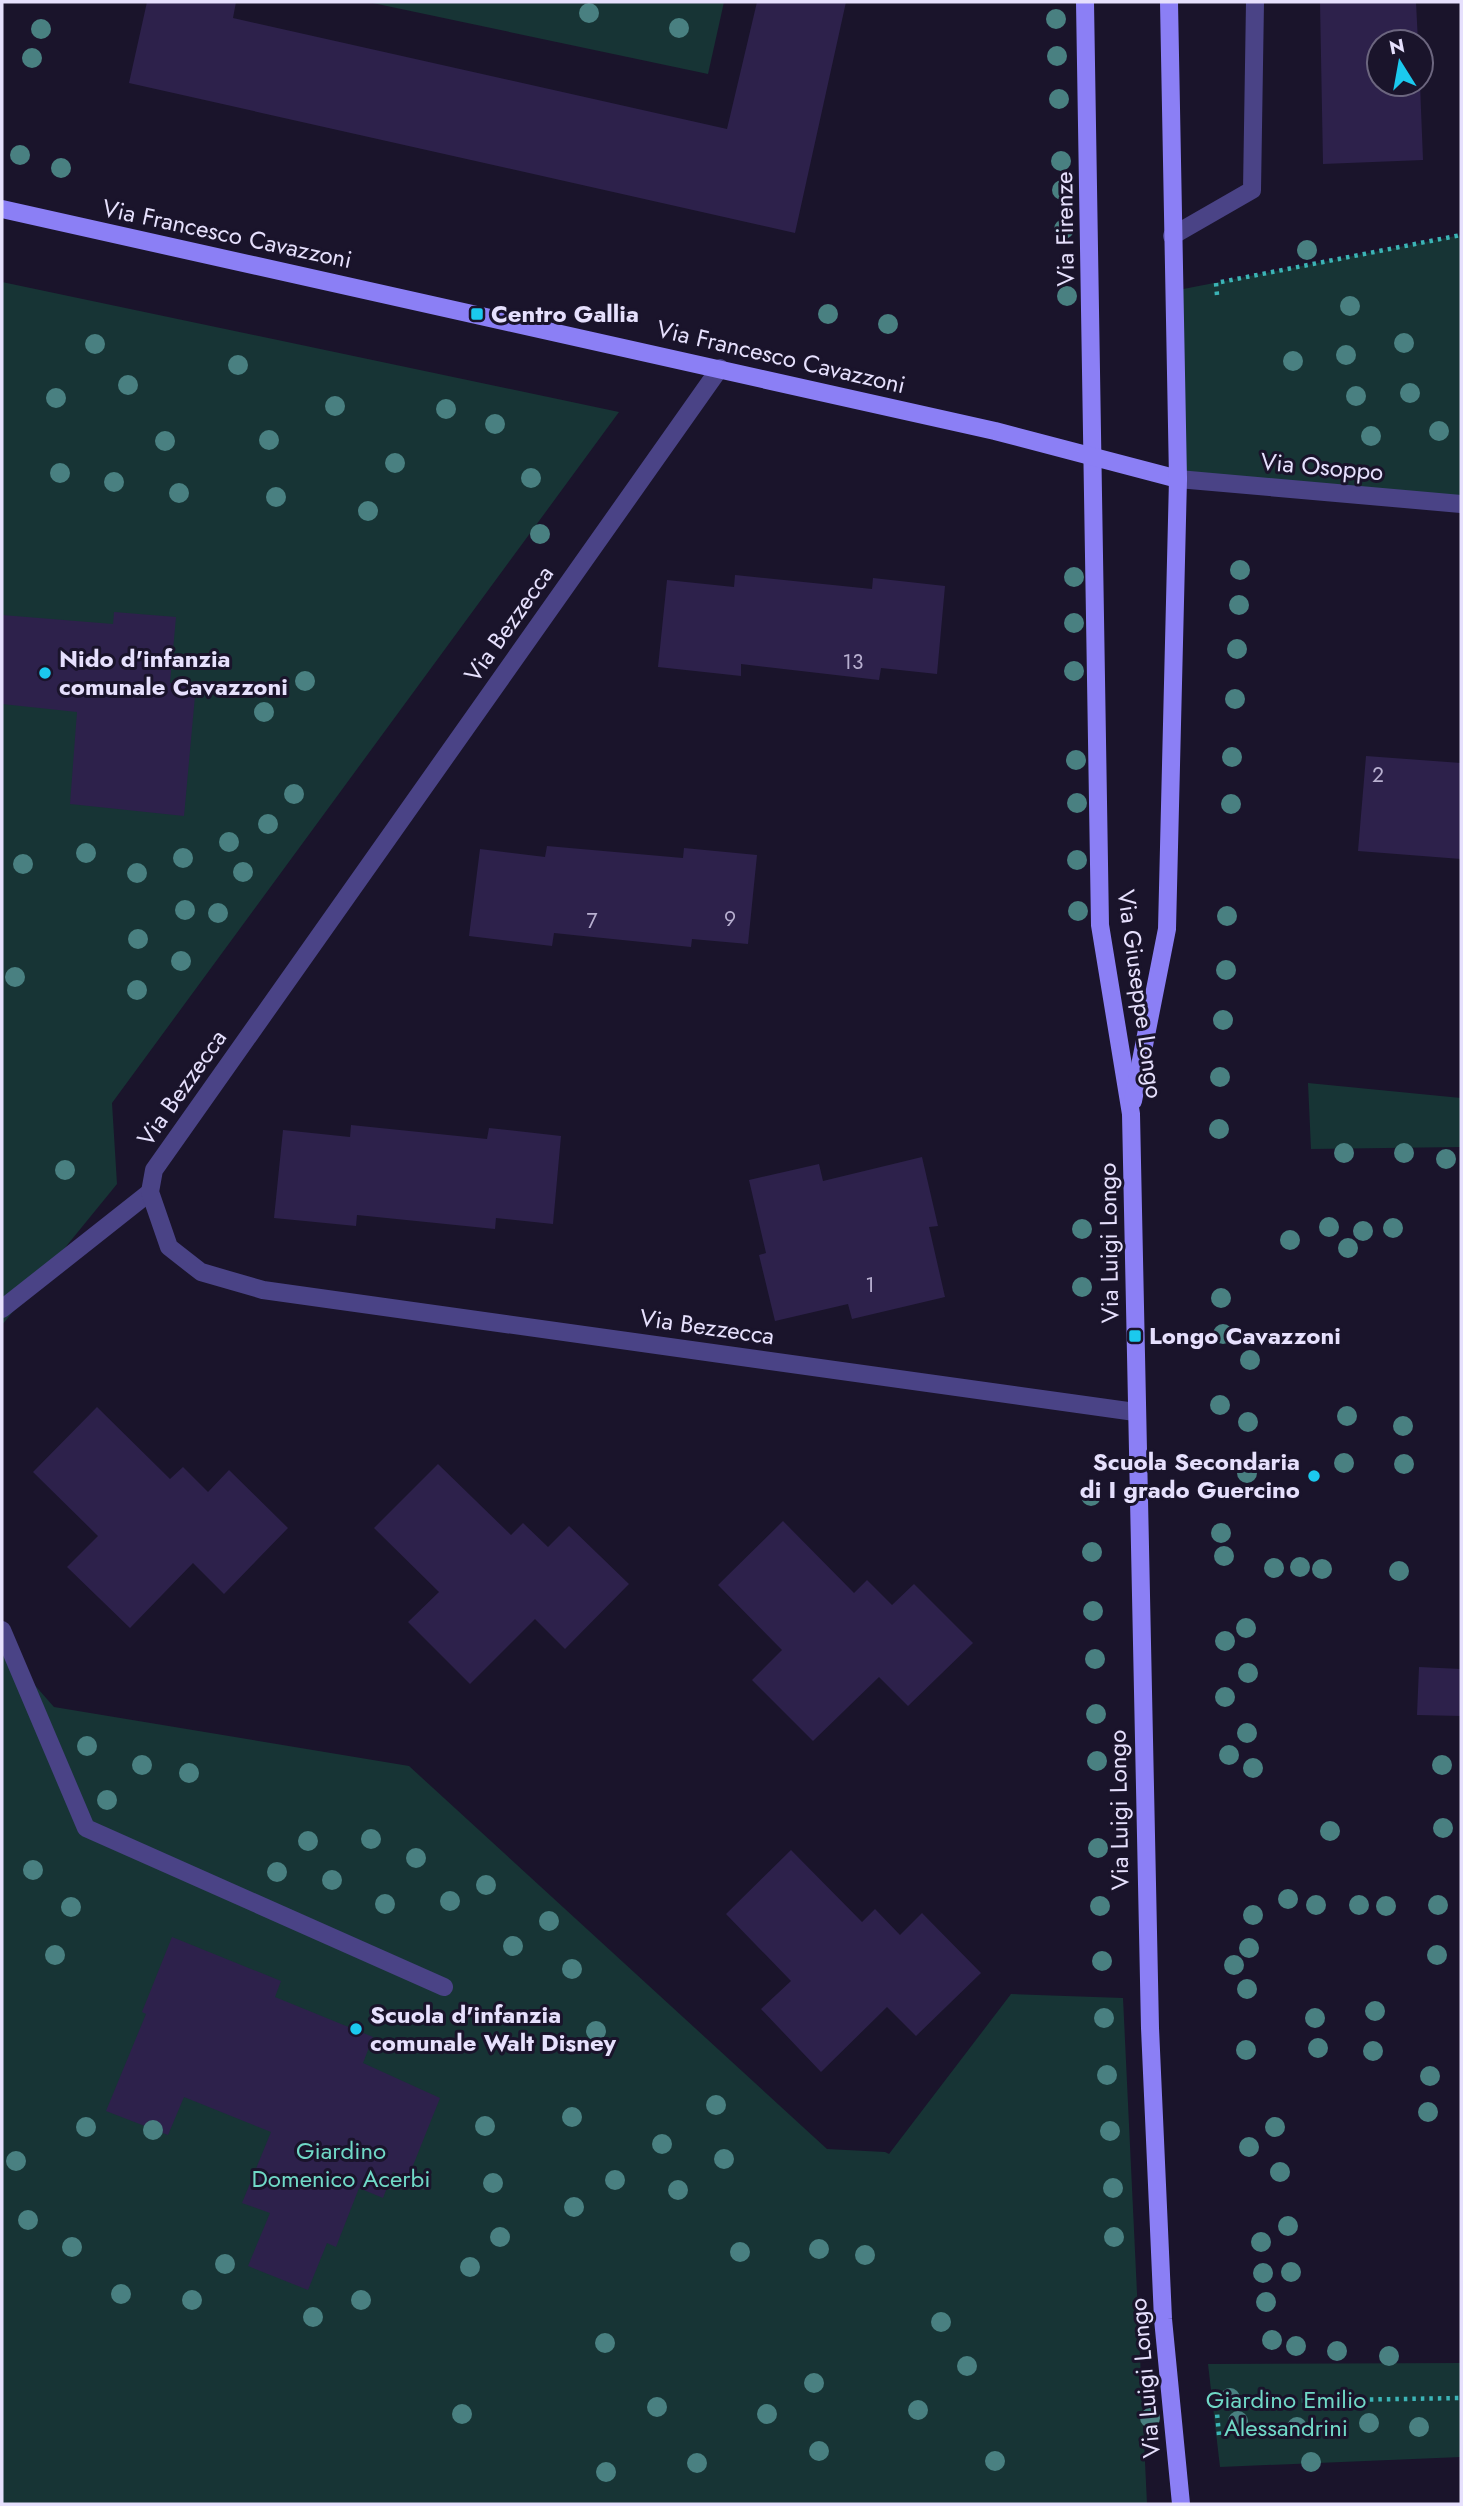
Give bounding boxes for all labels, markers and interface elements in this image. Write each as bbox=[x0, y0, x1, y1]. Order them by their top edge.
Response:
north arrow bbox=[1365, 28, 1435, 98]
text: N bbox=[1387, 32, 1407, 61]
street label: Via Firenze bbox=[1046, 171, 1083, 287]
street label: Via Francesco Cavazzoni bbox=[99, 190, 355, 277]
place label: Centro Gallia bbox=[491, 296, 639, 331]
marker: Centro Gallia bbox=[469, 306, 485, 322]
street label: Via Francesco Cavazzoni bbox=[653, 311, 909, 402]
street label: Via Osoppo bbox=[1259, 444, 1385, 489]
street label: Via Bezzecca bbox=[455, 558, 562, 689]
place label: Nido d'infanzia comunale Cavazzoni bbox=[59, 641, 288, 704]
house number: 13 bbox=[843, 647, 863, 677]
marker: Nido d'infanzia comunale Cavazzoni bbox=[37, 665, 53, 681]
house number: 2 bbox=[1372, 760, 1384, 790]
street label: Via Giuseppe Longo bbox=[1109, 887, 1172, 1101]
house number: 9 bbox=[724, 904, 736, 934]
house number: 7 bbox=[586, 906, 598, 936]
street label: Via Bezzecca bbox=[128, 1022, 235, 1153]
street label: Via Luigi Longo bbox=[1090, 1163, 1127, 1324]
house number: 1 bbox=[865, 1270, 875, 1300]
street label: Via Bezzecca bbox=[638, 1300, 777, 1353]
place label: Longo Cavazzoni bbox=[1149, 1318, 1341, 1353]
marker: Longo Cavazzoni bbox=[1127, 1328, 1143, 1344]
place label: Scuola Secondaria di I grado Guercino bbox=[1080, 1444, 1300, 1507]
marker: Scuola Secondaria di I grado Guercino bbox=[1306, 1468, 1322, 1484]
street label: Via Luigi Longo bbox=[1100, 1730, 1137, 1891]
place label: Scuola d'infanzia comunale Walt Disney bbox=[370, 1997, 616, 2060]
marker: Scuola d'infanzia comunale Walt Disney bbox=[348, 2021, 364, 2037]
park label: Giardino Domenico Acerbi bbox=[252, 2133, 430, 2196]
street label: Via Luigi Longo bbox=[1120, 2297, 1169, 2459]
park label: Giardino Emilio Alessandrini bbox=[1206, 2382, 1366, 2445]

